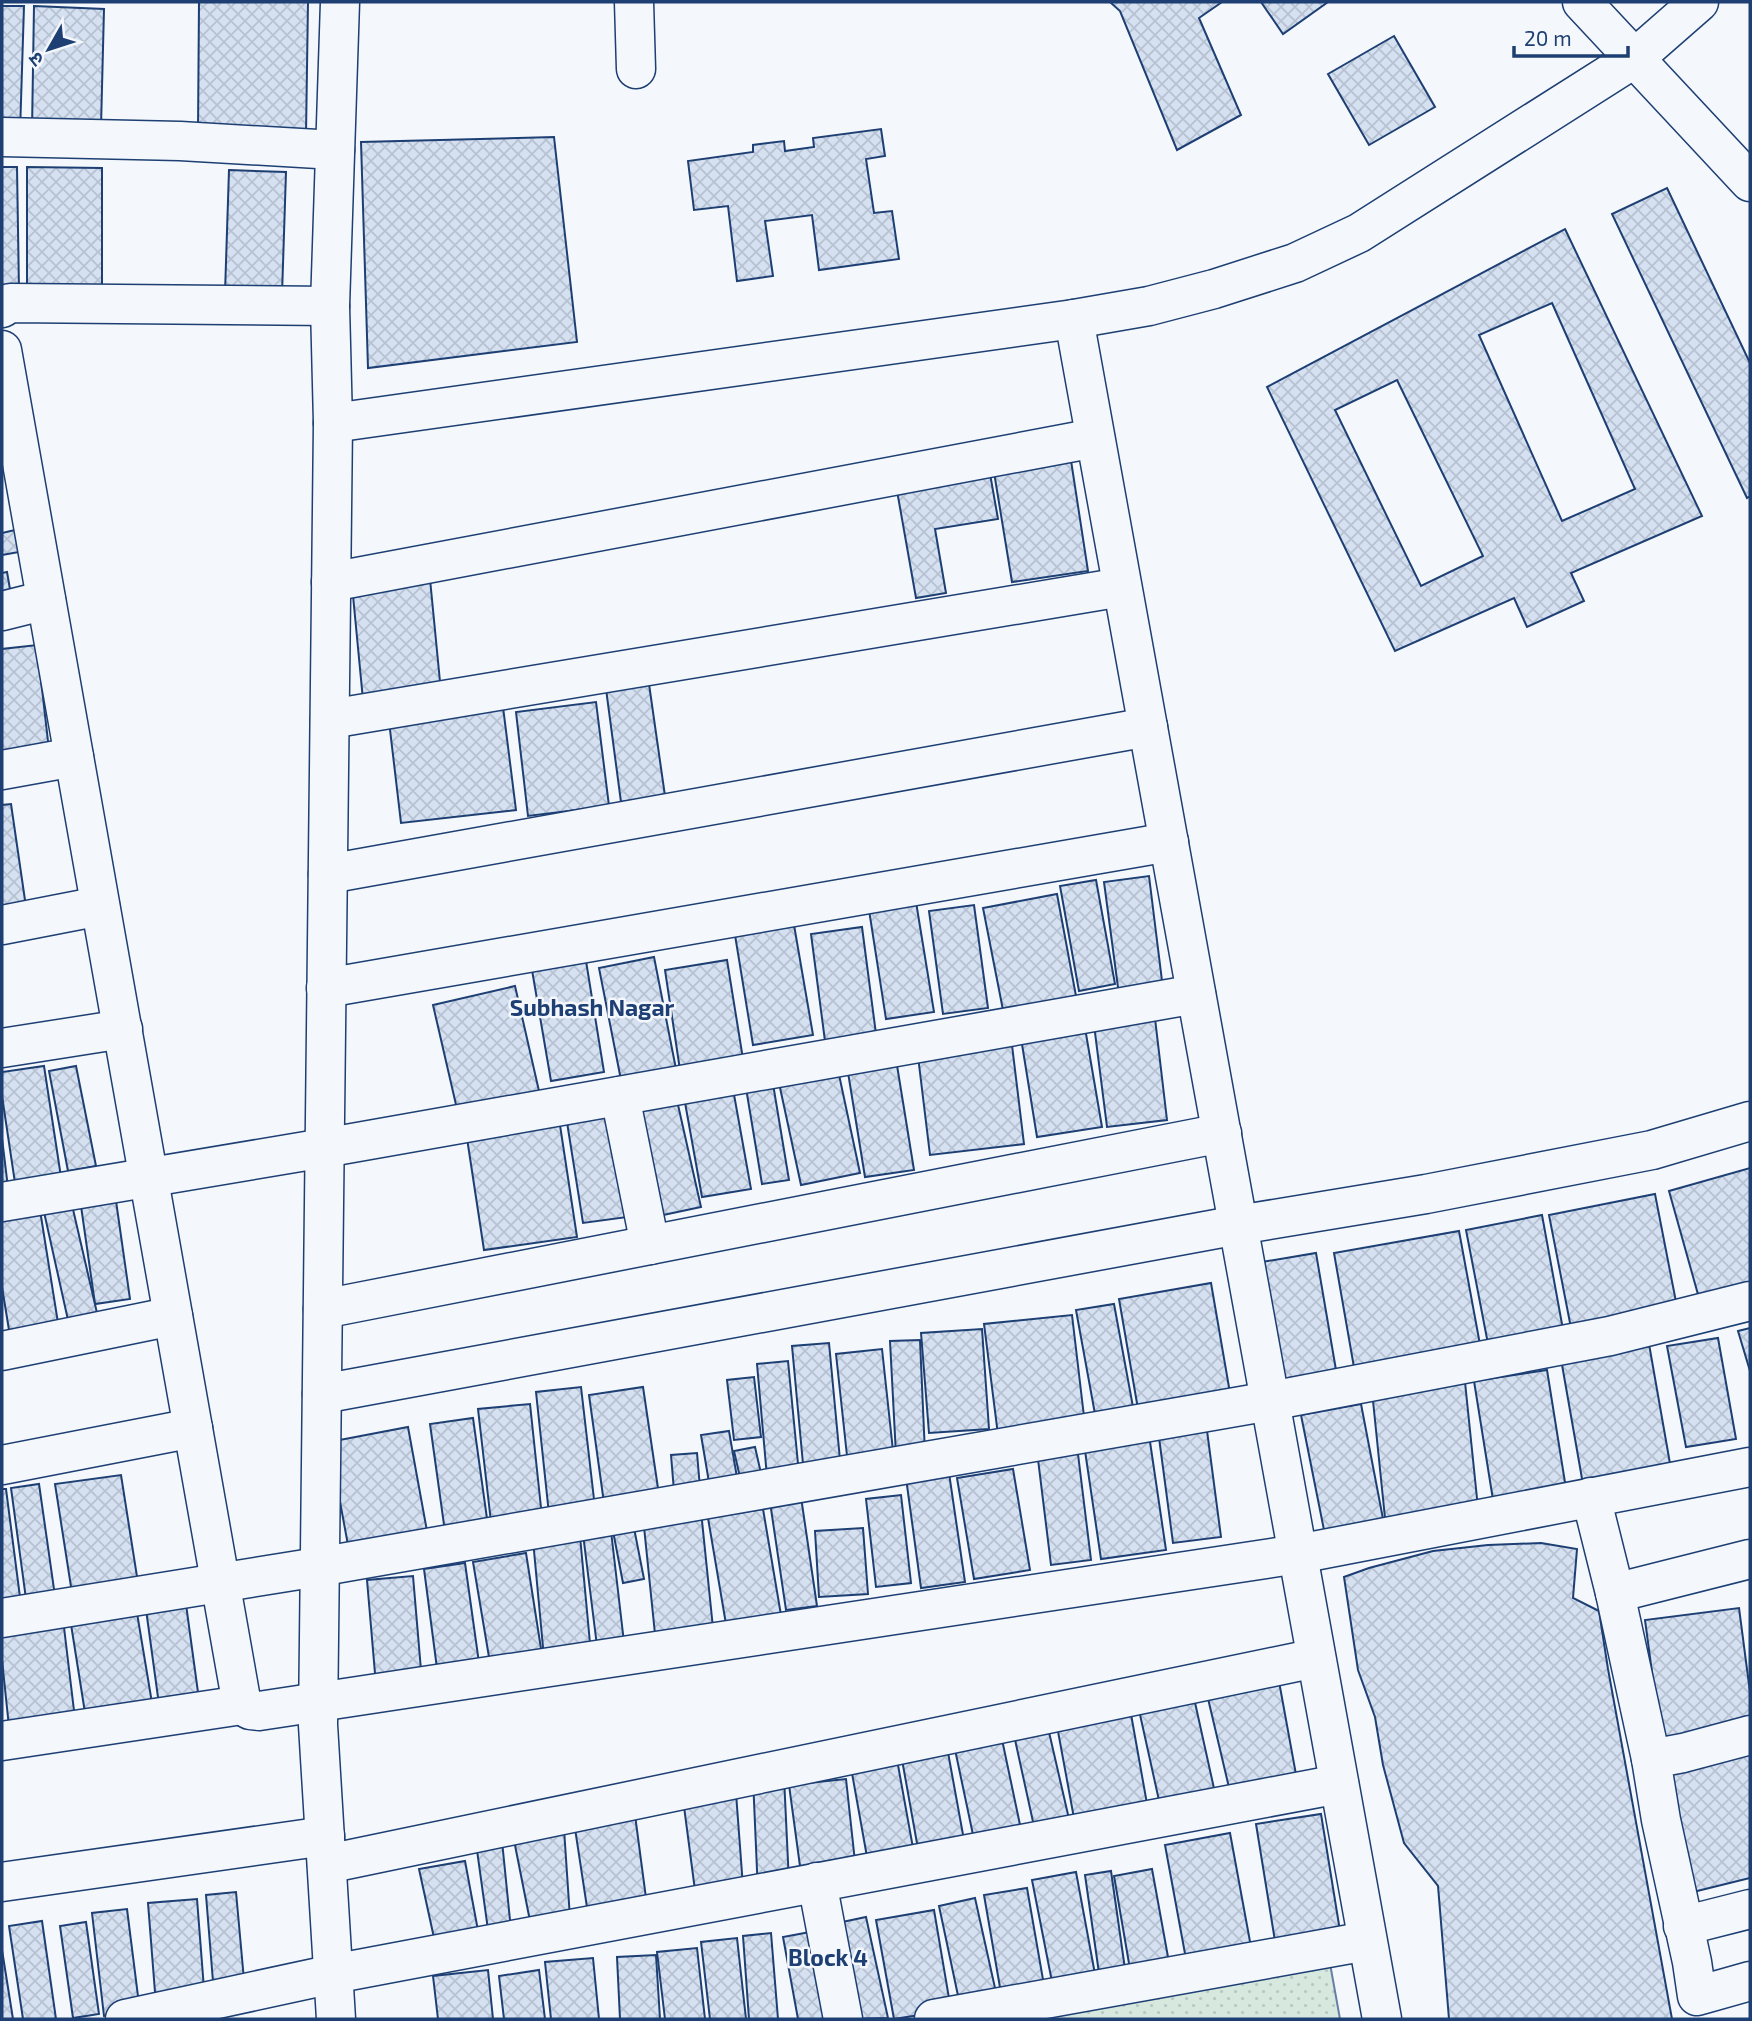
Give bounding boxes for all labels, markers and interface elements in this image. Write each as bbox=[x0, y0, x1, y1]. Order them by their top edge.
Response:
north arrow bbox=[14, 14, 84, 84]
scale bar bbox=[1514, 14, 1628, 58]
text: 20 m bbox=[1524, 25, 1572, 50]
text: उ bbox=[22, 48, 48, 72]
district label: Subhash Nagar bbox=[510, 993, 674, 1021]
district label: Block 4 bbox=[788, 1943, 868, 1971]

